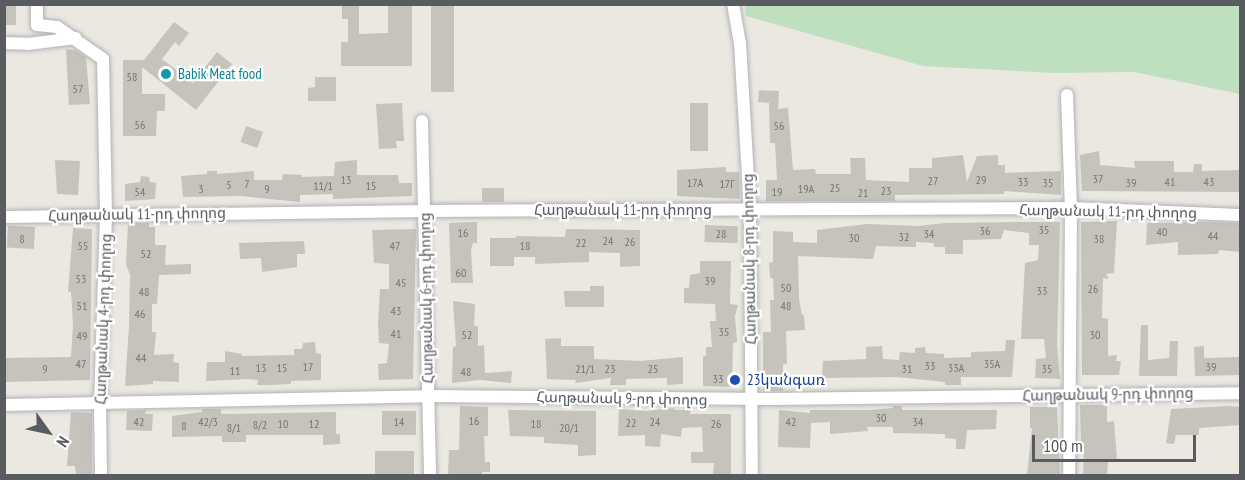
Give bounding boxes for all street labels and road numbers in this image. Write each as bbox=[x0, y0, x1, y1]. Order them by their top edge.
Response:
street label: Հաղթանակ 8-րդ փողոց bbox=[739, 173, 759, 345]
street label: Հաղթանակ 11-րդ փողոց bbox=[1019, 200, 1197, 222]
street label: Հաղթանակ 11-րդ փողոց bbox=[534, 201, 712, 219]
street label: Հաղթանակ 11-րդ փողոց bbox=[48, 203, 226, 225]
street label: Հաղթանակ 6-րդ փողոց bbox=[416, 212, 436, 384]
street label: Հաղթանակ 4-րդ փողոց bbox=[91, 233, 115, 405]
street label: Հաղթանակ 9-րդ փողոց bbox=[1022, 384, 1194, 404]
street label: Հաղթանակ 9-րդ փողոց bbox=[536, 388, 708, 408]

